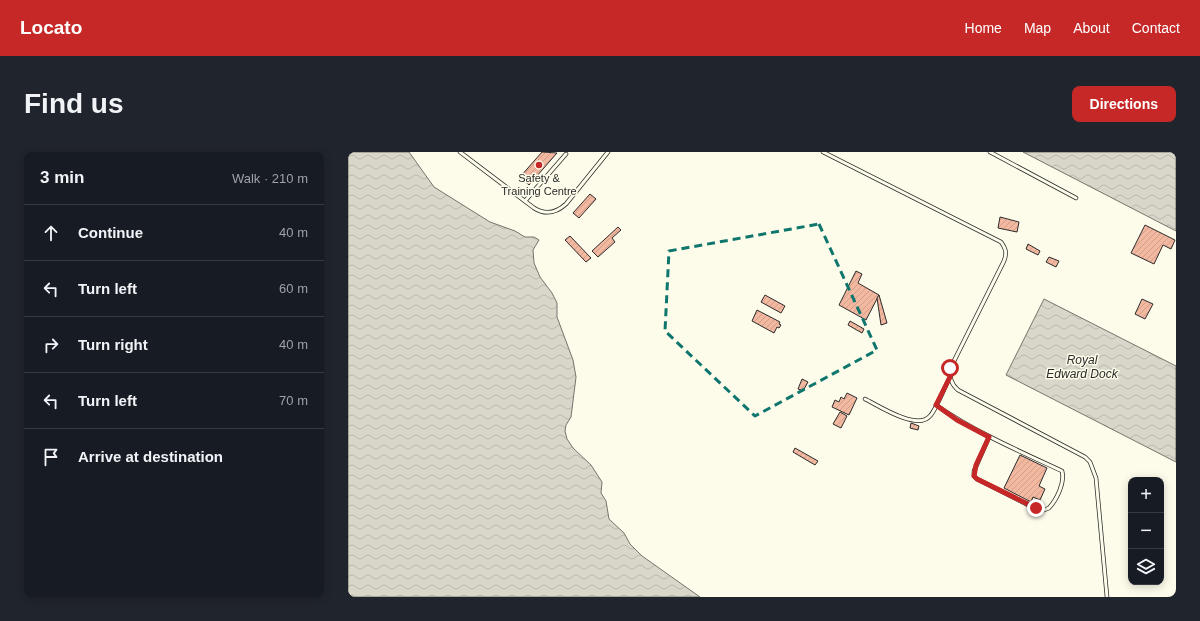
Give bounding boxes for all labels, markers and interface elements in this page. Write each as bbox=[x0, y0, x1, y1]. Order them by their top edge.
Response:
text: Locato bbox=[20, 17, 82, 38]
text: Home bbox=[965, 20, 1002, 36]
text: Map bbox=[1024, 20, 1051, 36]
text: About bbox=[1073, 20, 1110, 36]
text: Contact bbox=[1132, 20, 1180, 36]
button: Directions bbox=[1072, 86, 1176, 122]
text: Find us bbox=[24, 88, 124, 119]
marker: Safety & Training Centre bbox=[534, 160, 544, 170]
text: 3 min bbox=[40, 168, 84, 187]
text: Walk · 210 m bbox=[232, 171, 308, 186]
place label: Safety & Training Centre bbox=[501, 172, 577, 197]
icon: ahead bbox=[40, 222, 62, 244]
text: Continue bbox=[78, 224, 143, 241]
text: 40 m bbox=[279, 225, 308, 240]
icon: left bbox=[40, 278, 62, 300]
text: Turn left bbox=[78, 280, 137, 297]
text: 60 m bbox=[279, 281, 308, 296]
icon: right bbox=[40, 334, 62, 356]
text: Turn right bbox=[78, 336, 148, 353]
text: 40 m bbox=[279, 337, 308, 352]
water label: Royal Edward Dock bbox=[1046, 353, 1119, 381]
route start bbox=[941, 359, 959, 377]
icon: left bbox=[40, 390, 62, 412]
text: Turn left bbox=[78, 392, 137, 409]
text: 70 m bbox=[279, 393, 308, 408]
icon: arrive bbox=[40, 446, 62, 468]
text: Arrive at destination bbox=[78, 448, 223, 465]
map controls bbox=[1128, 477, 1164, 585]
button: + bbox=[1128, 477, 1164, 513]
route end bbox=[1027, 499, 1045, 517]
button: − bbox=[1128, 513, 1164, 549]
button: layers bbox=[1128, 549, 1164, 585]

